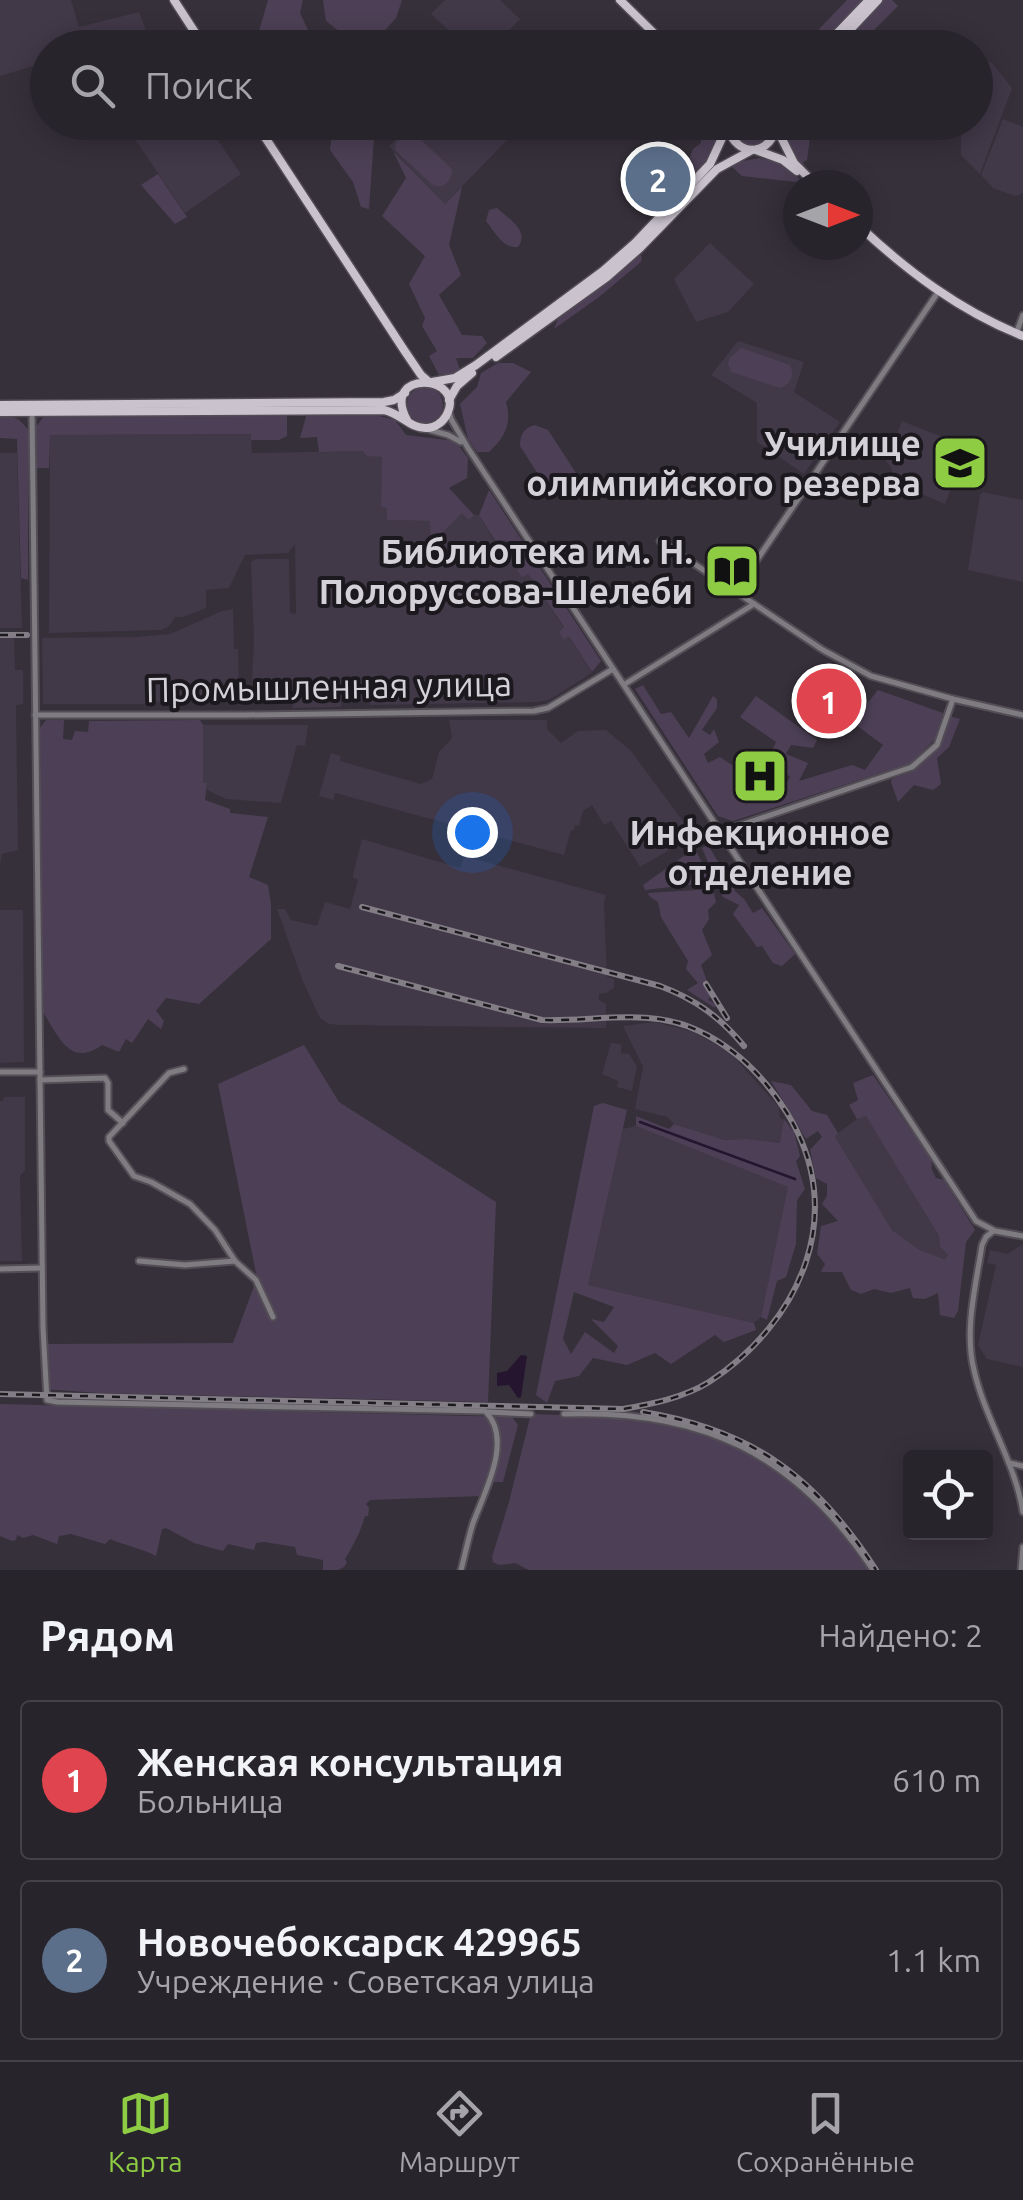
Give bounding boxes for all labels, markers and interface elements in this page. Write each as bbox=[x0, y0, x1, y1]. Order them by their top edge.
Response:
search box bbox=[30, 30, 993, 140]
icon: search bbox=[65, 58, 120, 113]
text: Поиск bbox=[145, 64, 253, 106]
pin: 2 bbox=[626, 142, 690, 216]
north arrow bbox=[783, 170, 873, 260]
place label: Училище олимпийского резерва bbox=[526, 423, 921, 503]
school or university icon: Училище олимпийского резерва bbox=[930, 433, 990, 493]
place label: Библиотека им. Н. Полоруссова-Шелеби bbox=[319, 531, 693, 611]
library icon: Библиотека им. Н. Полоруссова-Шелеби bbox=[702, 541, 762, 601]
street label: Промышленная улица bbox=[146, 663, 512, 709]
pin: 1 bbox=[796, 664, 862, 738]
hospital icon: Инфекционное отделение bbox=[730, 746, 790, 806]
your location bbox=[447, 807, 498, 858]
place label: Инфекционное отделение bbox=[629, 812, 891, 892]
map controls bbox=[903, 1450, 993, 1540]
button: locate bbox=[903, 1450, 993, 1540]
text: Рядом bbox=[40, 1612, 175, 1659]
text: Найдено: 2 bbox=[818, 1617, 983, 1653]
text: Женская консультация bbox=[137, 1741, 564, 1783]
text: 1 bbox=[65, 1762, 84, 1798]
text: 610 m bbox=[892, 1762, 981, 1798]
text: Больница bbox=[137, 1783, 283, 1819]
text: Новочебоксарск 429965 bbox=[137, 1921, 582, 1963]
text: 2 bbox=[65, 1942, 84, 1978]
text: 1.1 km bbox=[886, 1942, 981, 1978]
text: Учреждение · Советская улица bbox=[137, 1963, 595, 1999]
tab: Карта bbox=[108, 2086, 183, 2177]
tab: Маршрут bbox=[399, 2086, 520, 2177]
tab: Сохранённые bbox=[736, 2086, 915, 2177]

